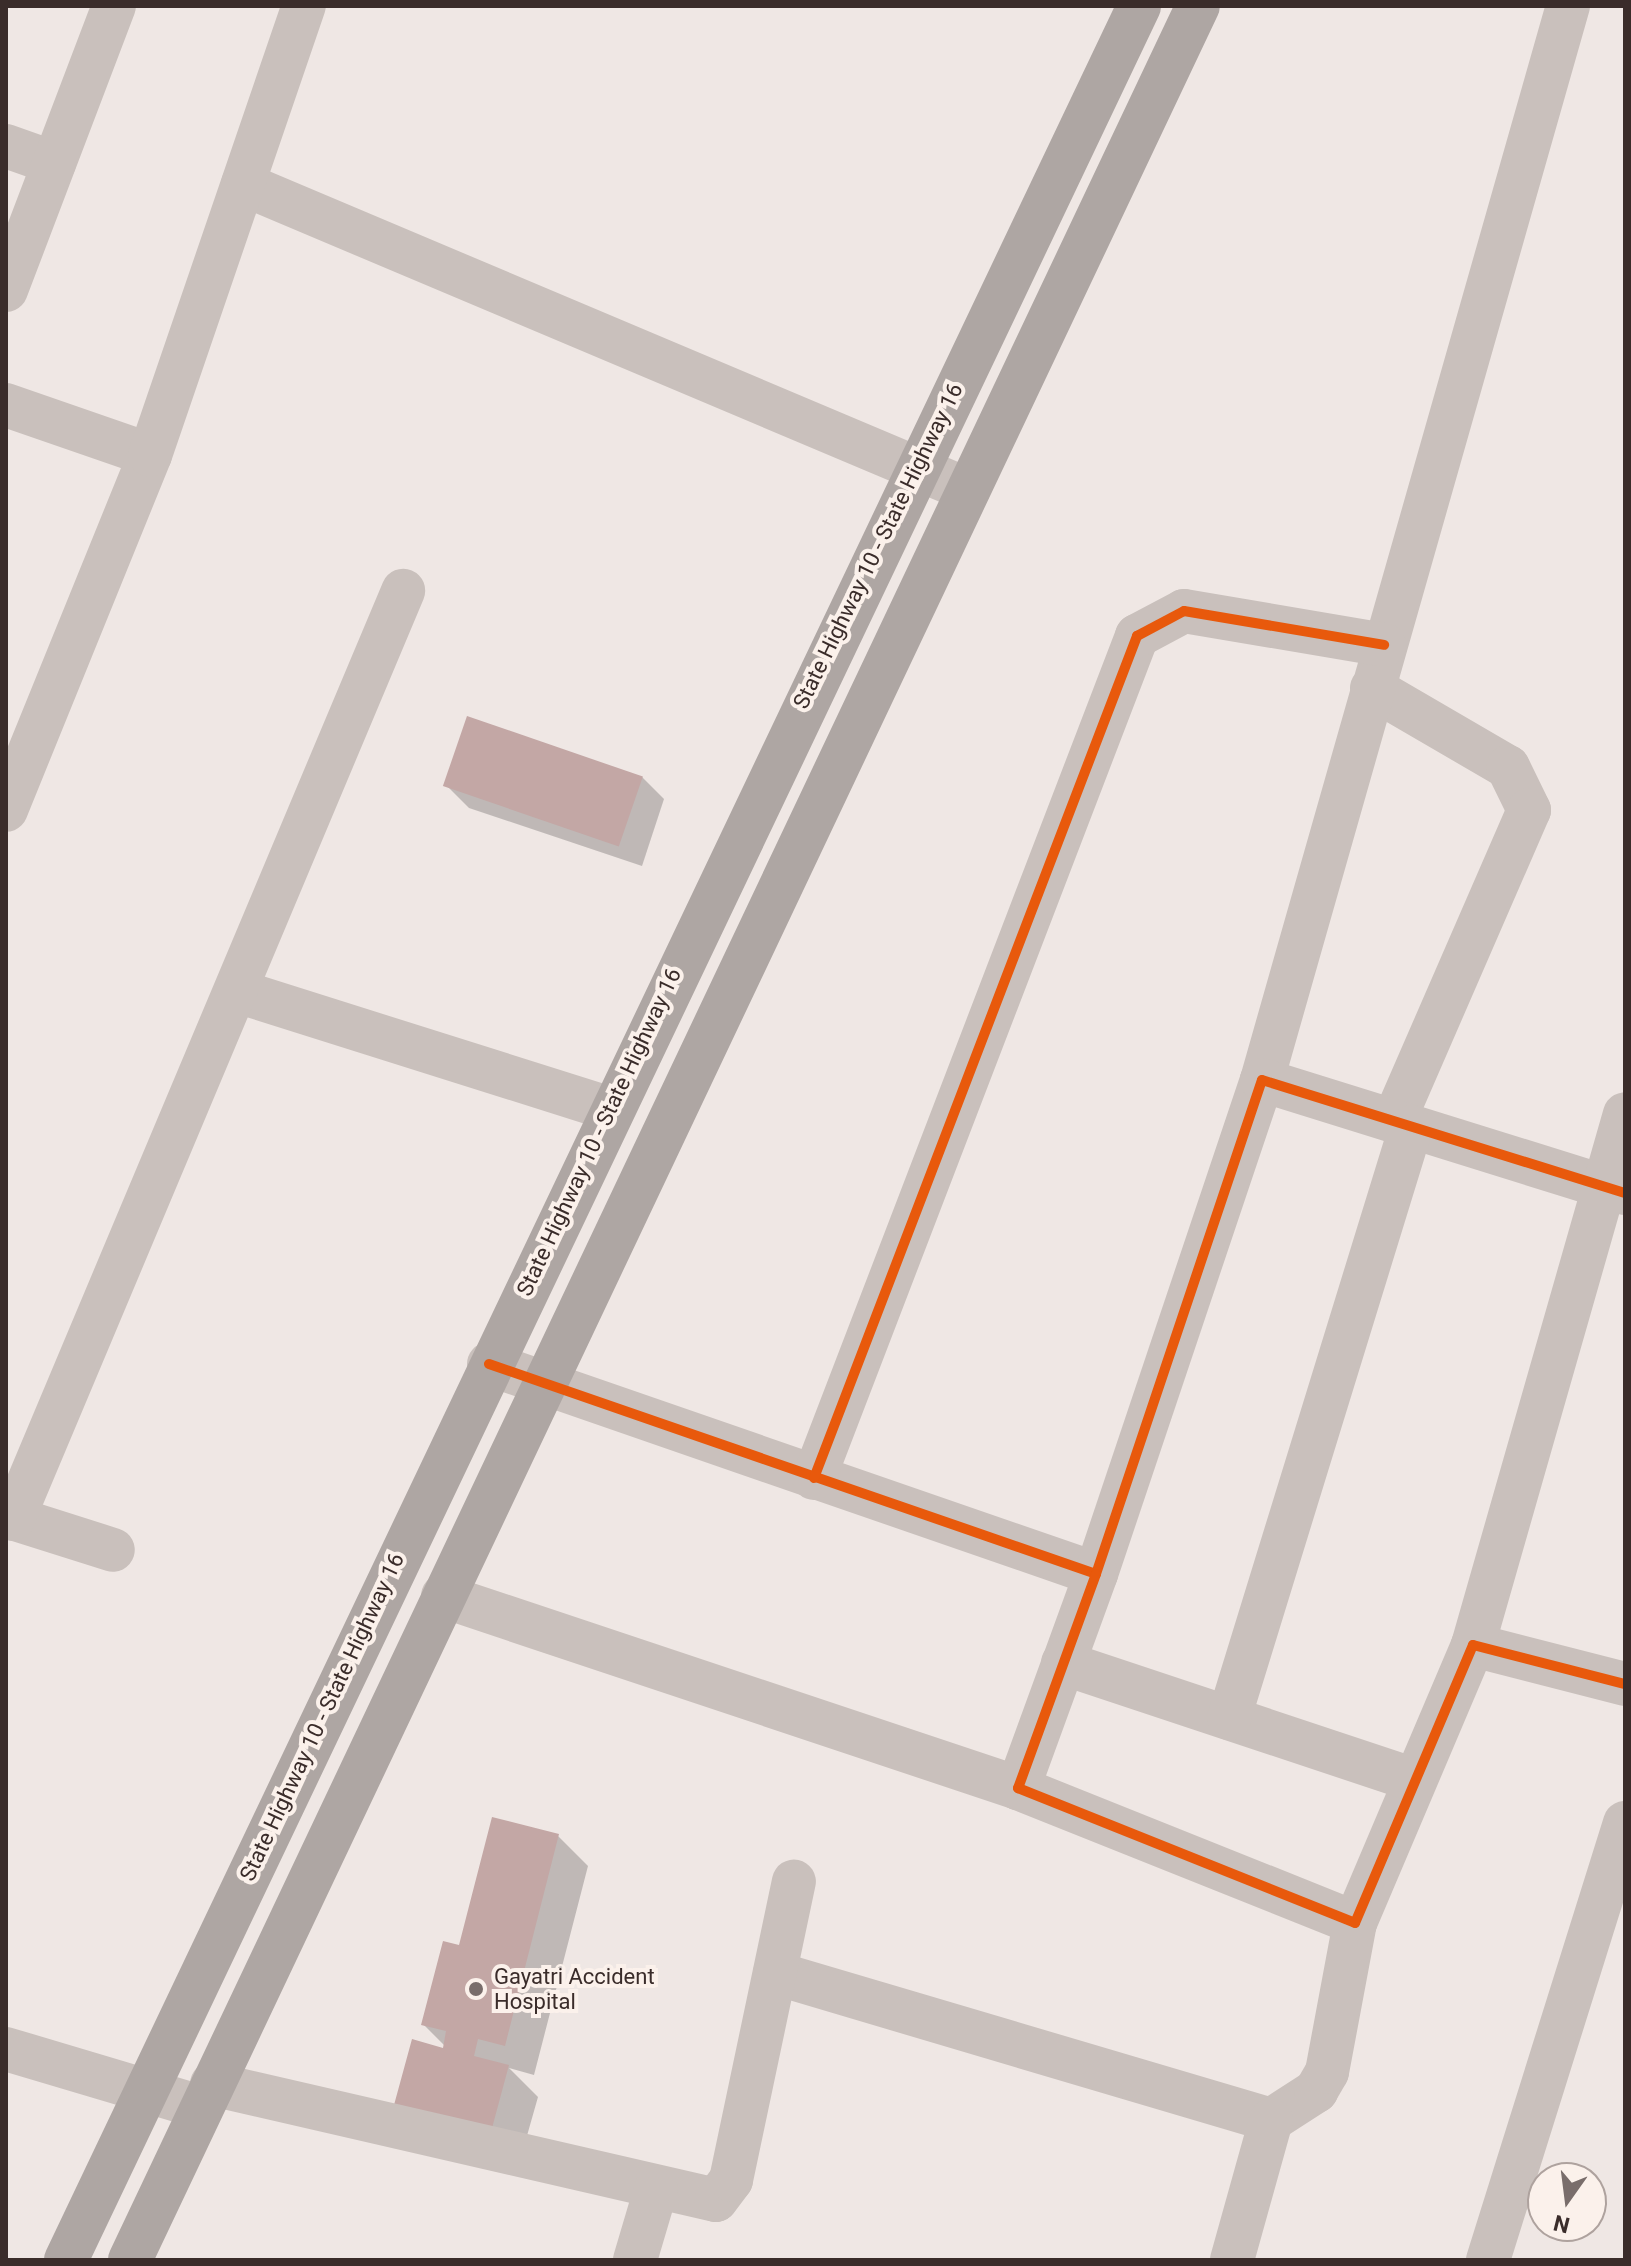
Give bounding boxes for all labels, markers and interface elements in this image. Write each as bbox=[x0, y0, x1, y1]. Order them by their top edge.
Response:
street label: State Highway 10 - State Highway 16 bbox=[787, 379, 969, 713]
street label: State Highway 10 - State Highway 16 bbox=[511, 964, 687, 1300]
street label: State Highway 10 - State Highway 16 bbox=[234, 1549, 410, 1885]
place label: Gayatri Accident Hospital bbox=[494, 1963, 655, 2014]
marker: Gayatri Accident Hospital bbox=[465, 1978, 487, 2000]
north arrow bbox=[1527, 2162, 1607, 2242]
text: N bbox=[1551, 2210, 1572, 2238]

